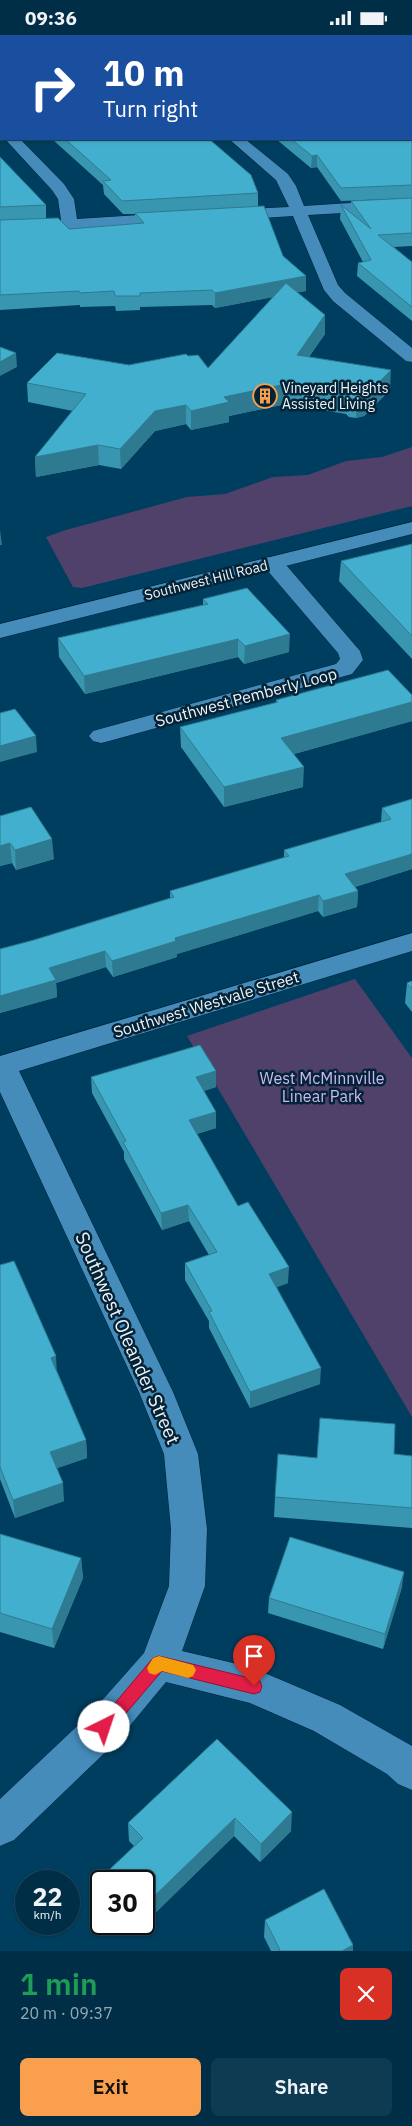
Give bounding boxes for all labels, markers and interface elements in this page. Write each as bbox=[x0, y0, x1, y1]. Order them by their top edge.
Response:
text: 09:36 bbox=[25, 6, 77, 30]
text: 10 m bbox=[103, 50, 185, 96]
icon: right bbox=[20, 55, 85, 120]
text: Turn right bbox=[103, 94, 198, 123]
place label: Vineyard Heights Assisted Living bbox=[282, 379, 389, 413]
building icon: Vineyard Heights Assisted Living bbox=[252, 383, 278, 409]
street label: Southwest Hill Road bbox=[142, 556, 270, 604]
street label: Southwest Pemberly Loop bbox=[153, 663, 339, 731]
street label: Southwest Westvale Street bbox=[111, 966, 301, 1042]
park label: West McMinnville Linear Park bbox=[259, 1068, 385, 1106]
street label: Southwest Oleander Street bbox=[70, 1228, 186, 1448]
pin bbox=[233, 1635, 275, 1686]
icon: arrive bbox=[240, 1642, 268, 1670]
position arrow bbox=[77, 1700, 129, 1752]
speed limit sign: 30 bbox=[90, 1870, 155, 1935]
text: 22 bbox=[32, 1880, 63, 1913]
text: km/h bbox=[33, 1907, 62, 1922]
text: 1 min bbox=[20, 1964, 98, 2003]
button: close bbox=[340, 1968, 392, 2020]
text: 20 m · 09:37 bbox=[20, 2003, 113, 2023]
button: Exit bbox=[20, 2058, 201, 2116]
button: Share bbox=[211, 2058, 392, 2116]

